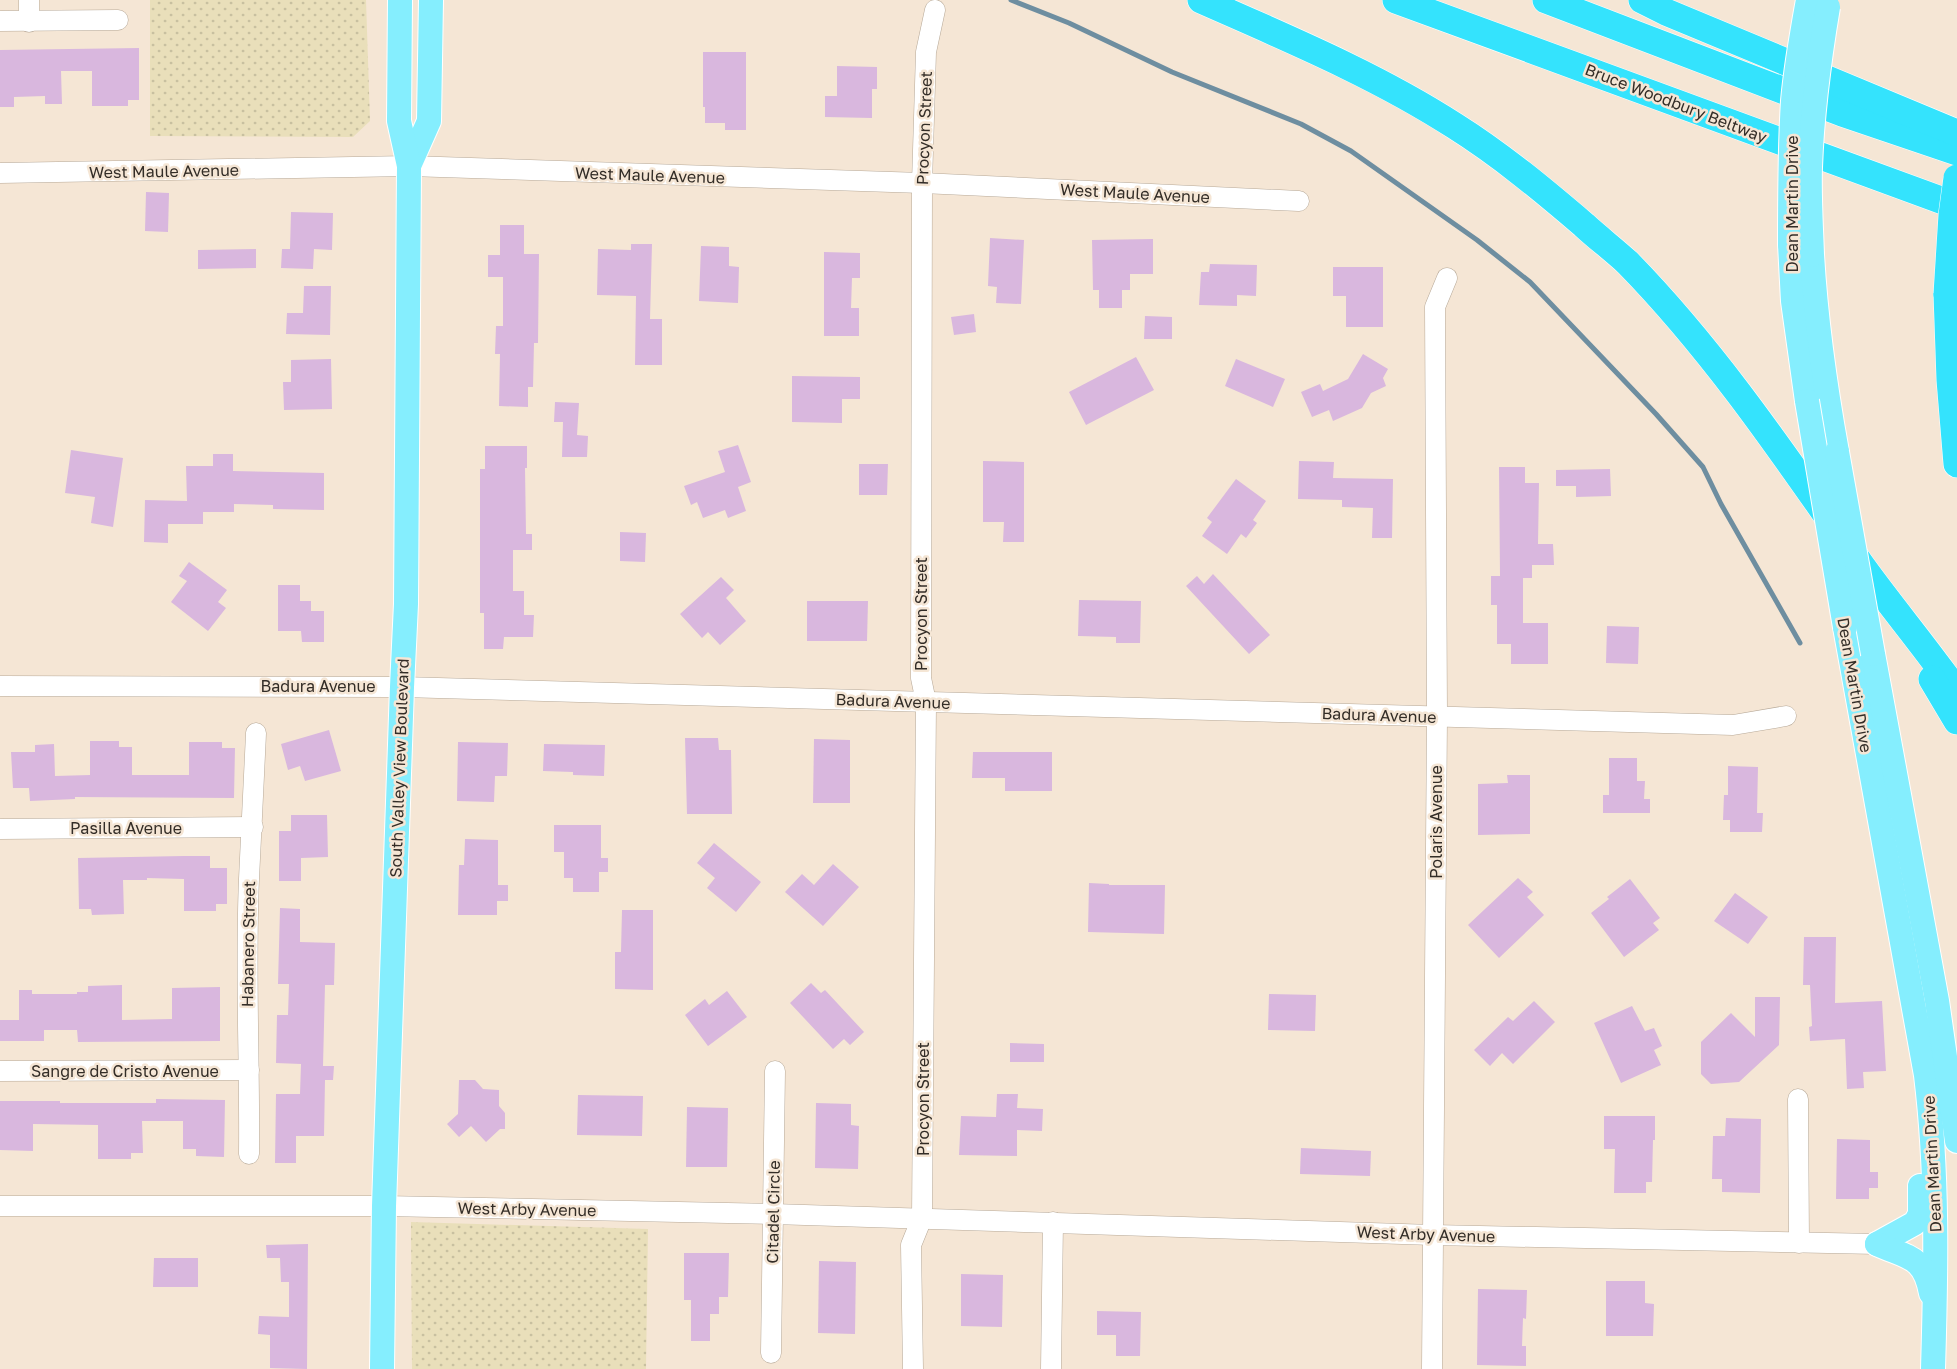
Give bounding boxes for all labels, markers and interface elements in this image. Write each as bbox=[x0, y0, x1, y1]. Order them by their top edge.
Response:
street label: Bruce Woodbury Beltway bbox=[1582, 59, 1770, 147]
street label: Procyon Street bbox=[912, 71, 936, 185]
street label: Dean Martin Drive bbox=[1782, 136, 1802, 272]
street label: West Maule Avenue bbox=[89, 160, 239, 182]
street label: West Maule Avenue bbox=[575, 162, 725, 188]
street label: West Maule Avenue bbox=[1060, 179, 1210, 207]
street label: Procyon Street bbox=[911, 557, 931, 671]
street label: Dean Martin Drive bbox=[1833, 616, 1877, 754]
street label: South Valley View Boulevard bbox=[385, 658, 413, 878]
street label: Badura Avenue bbox=[261, 676, 375, 696]
street label: Badura Avenue bbox=[835, 689, 951, 713]
street label: Badura Avenue bbox=[1321, 703, 1437, 727]
street label: Polaris Avenue bbox=[1426, 765, 1446, 879]
street label: Pasilla Avenue bbox=[70, 818, 182, 838]
street label: Habanero Street bbox=[237, 881, 259, 1007]
street label: Procyon Street bbox=[913, 1042, 933, 1156]
street label: Sangre de Cristo Avenue bbox=[31, 1061, 219, 1081]
street label: Dean Martin Drive bbox=[1918, 1095, 1946, 1233]
street label: Citadel Circle bbox=[762, 1160, 784, 1264]
street label: West Arby Avenue bbox=[457, 1198, 597, 1220]
street label: West Arby Avenue bbox=[1356, 1222, 1496, 1246]

